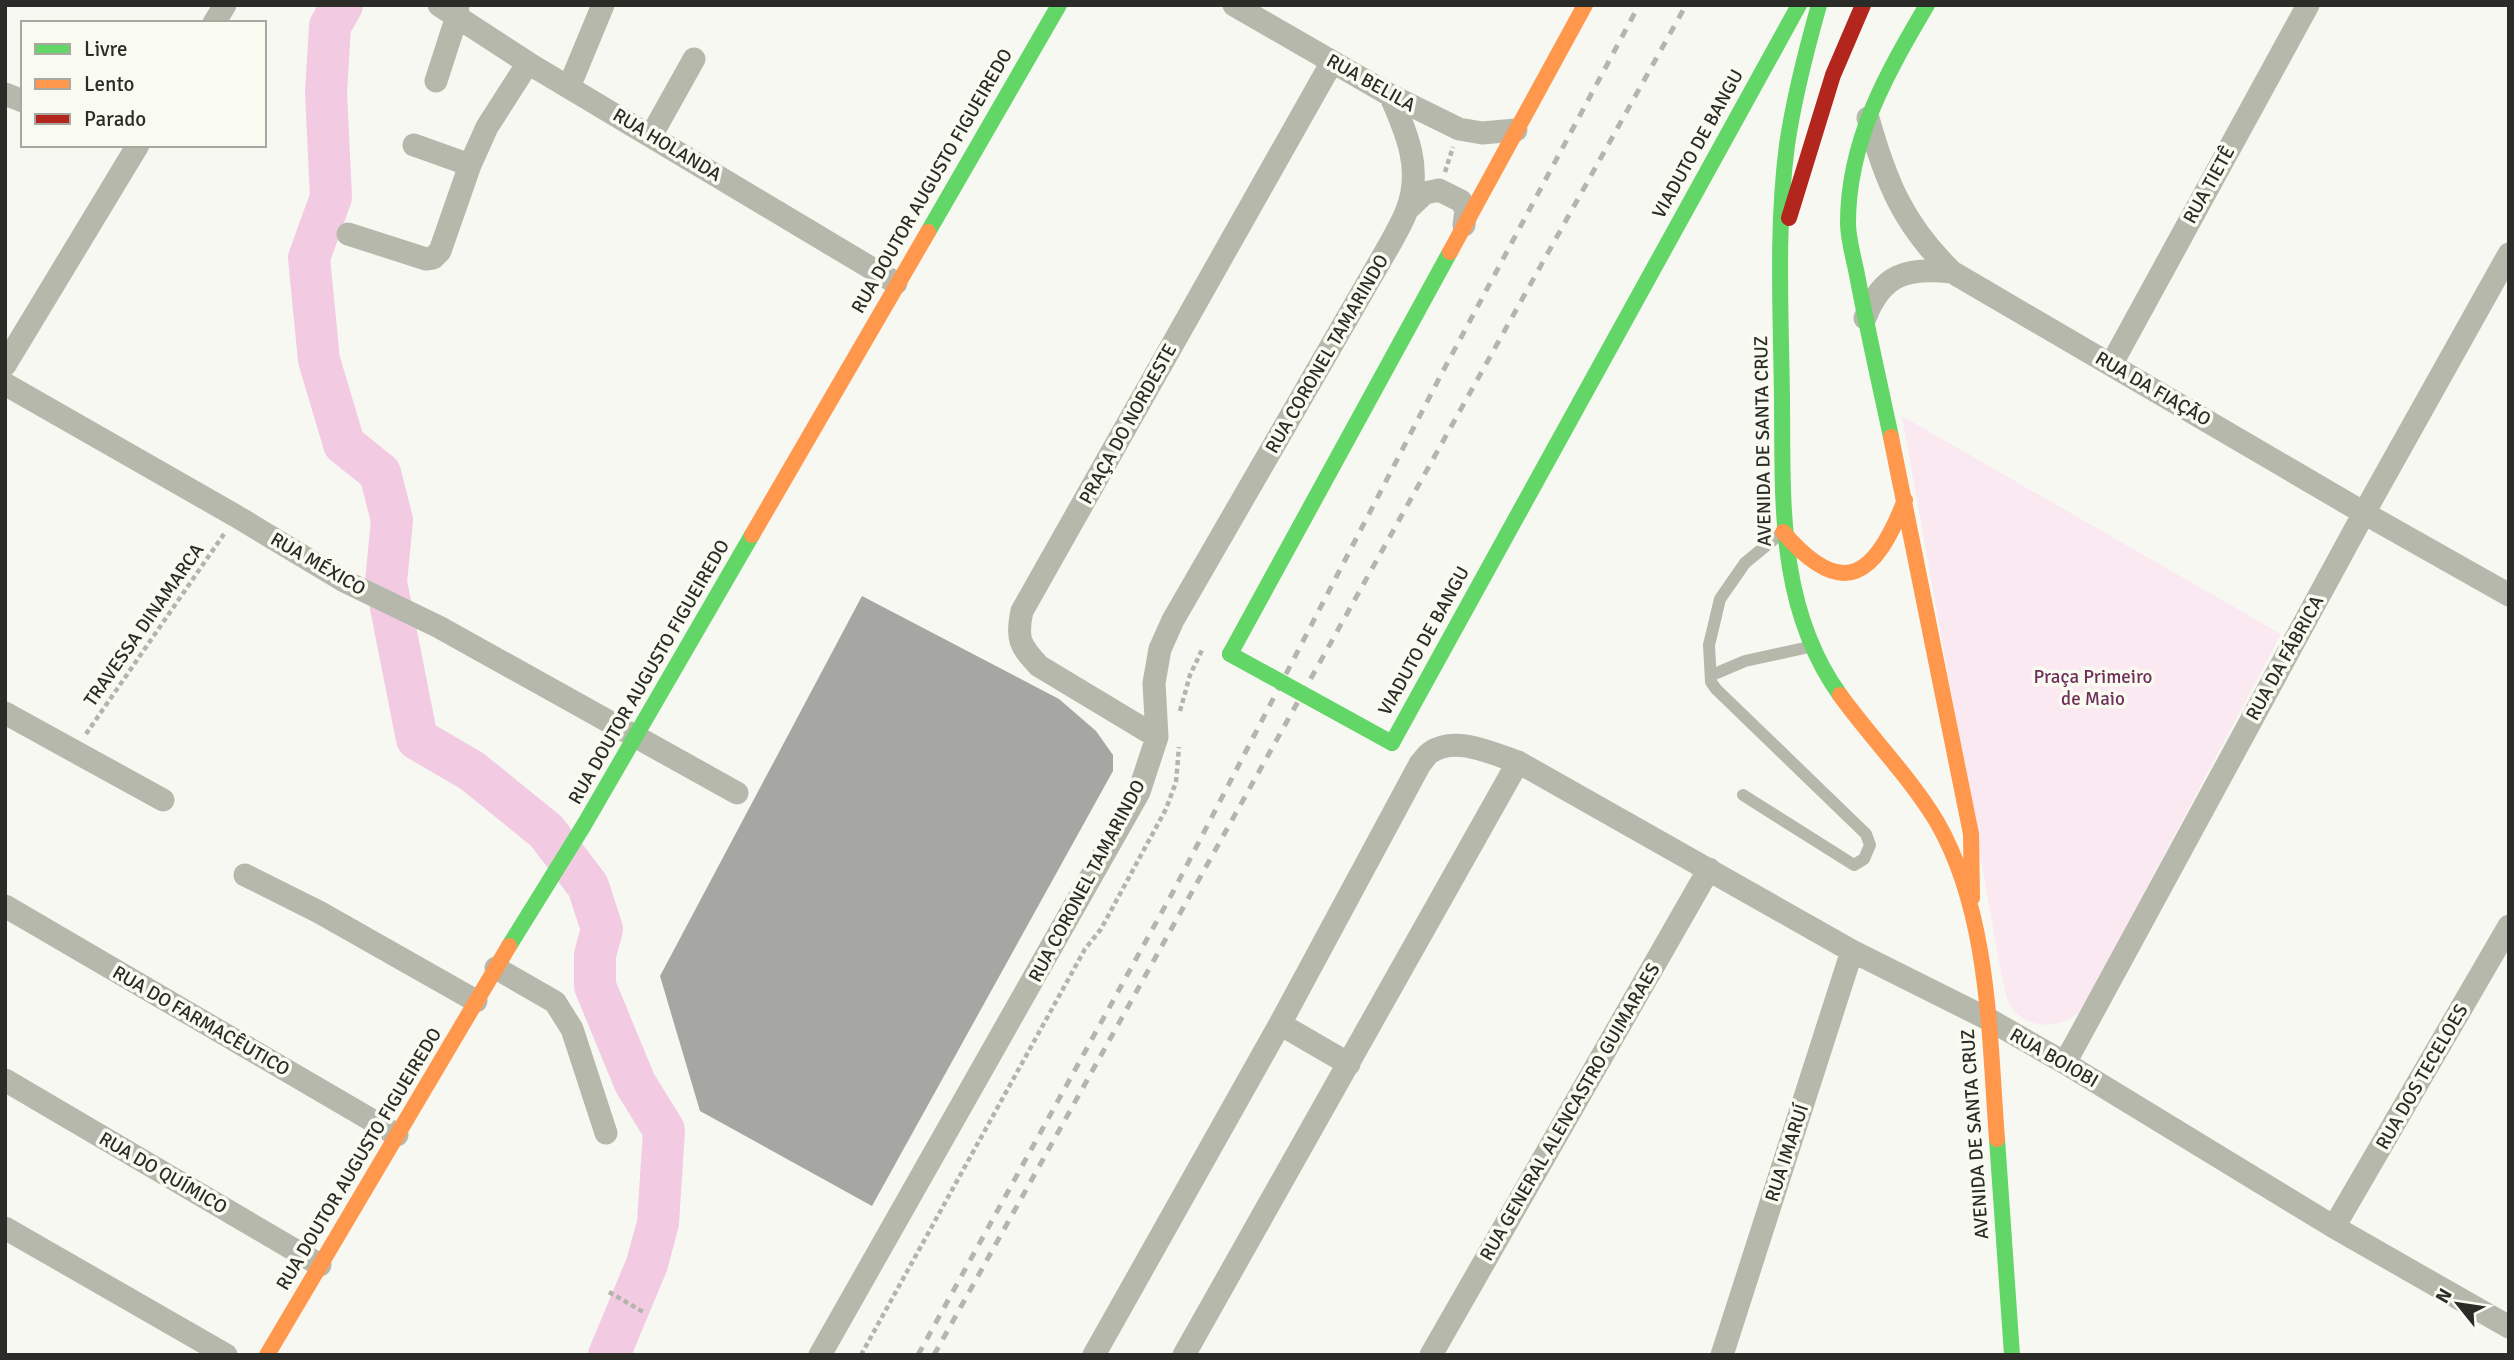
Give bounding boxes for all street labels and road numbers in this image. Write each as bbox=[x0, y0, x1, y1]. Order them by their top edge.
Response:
street label: RUA DOUTOR AUGUSTO FIGUEIREDO bbox=[846, 44, 1018, 318]
street label: RUA BELILA bbox=[1322, 49, 1420, 117]
street label: VIADUTO DE BANGU bbox=[1647, 65, 1749, 223]
street label: RUA HOLANDA bbox=[608, 103, 726, 187]
street label: RUA TIETÊ bbox=[2178, 142, 2240, 228]
street label: RUA CORONEL TAMARINDO bbox=[1260, 250, 1394, 458]
street label: AVENIDA DE SANTA CRUZ bbox=[1749, 335, 1777, 547]
street label: PRAÇA DO NORDESTE bbox=[1074, 340, 1182, 508]
street label: RUA DA FIAÇÃO bbox=[2091, 346, 2215, 432]
street label: RUA MÉXICO bbox=[266, 527, 370, 601]
street label: RUA DOUTOR AUGUSTO FIGUEIREDO bbox=[563, 535, 735, 809]
street label: TRAVESSA DINAMARCA bbox=[79, 539, 210, 711]
street label: VIADUTO DE BANGU bbox=[1373, 562, 1475, 720]
street label: RUA DA FÁBRICA bbox=[2241, 591, 2329, 725]
street label: RUA CORONEL TAMARINDO bbox=[1023, 776, 1151, 986]
street label: RUA GENERAL ALENCASTRO GUIMARAES bbox=[1475, 959, 1665, 1265]
street label: RUA DO FARMACÊUTICO bbox=[108, 960, 294, 1082]
street label: RUA DOS TECELOES bbox=[2371, 1000, 2473, 1154]
street label: RUA DOUTOR AUGUSTO FIGUEIREDO bbox=[271, 1023, 447, 1295]
street label: RUA BOIOBI bbox=[2005, 1023, 2103, 1093]
street label: AVENIDA DE SANTA CRUZ bbox=[1956, 1028, 1994, 1240]
street label: RUA IMARUÍ bbox=[1760, 1101, 1814, 1205]
street label: RUA DO QUÍMICO bbox=[95, 1127, 231, 1219]

